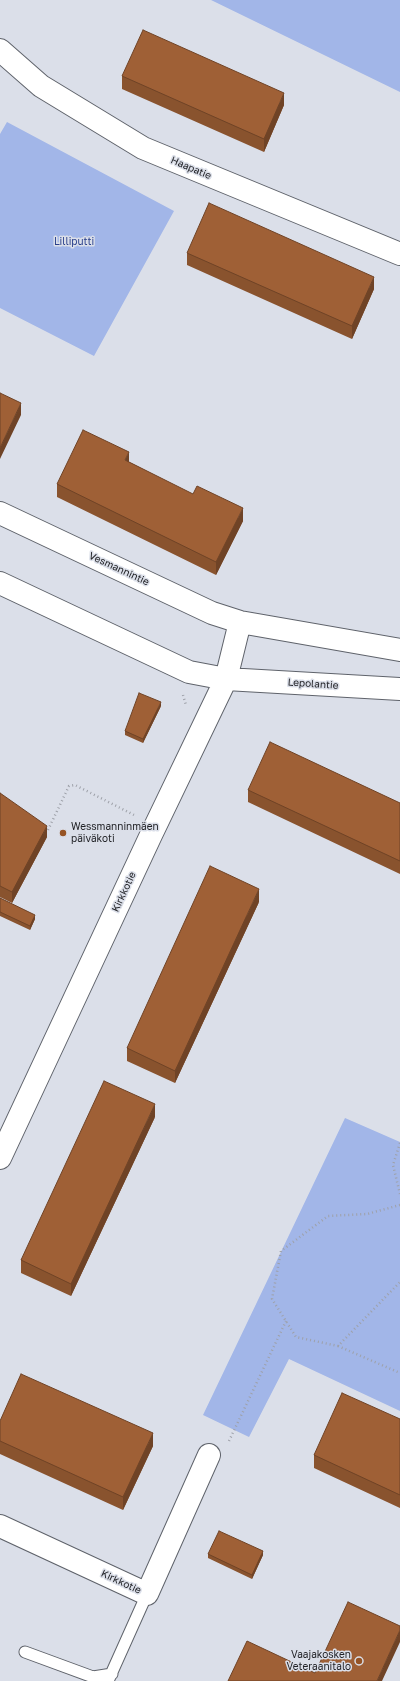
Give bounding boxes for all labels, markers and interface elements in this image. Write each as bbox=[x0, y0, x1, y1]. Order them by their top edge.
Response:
street label: Haapatie bbox=[169, 154, 213, 182]
park label: Lilliputti bbox=[54, 236, 94, 248]
street label: Vesmannintie bbox=[87, 550, 151, 588]
street label: Lepolantie bbox=[287, 676, 339, 692]
place label: Wessmanninmäen päiväkoti bbox=[71, 821, 159, 844]
marker: Wessmanninmäen päiväkoti bbox=[58, 828, 68, 838]
street label: Kirkkotie bbox=[109, 870, 139, 914]
street label: Kirkkotie bbox=[99, 1567, 143, 1597]
place label: Vaajakosken Veteraanitalo bbox=[287, 1649, 351, 1672]
marker: Vaajakosken Veteraanitalo bbox=[354, 1656, 364, 1666]

